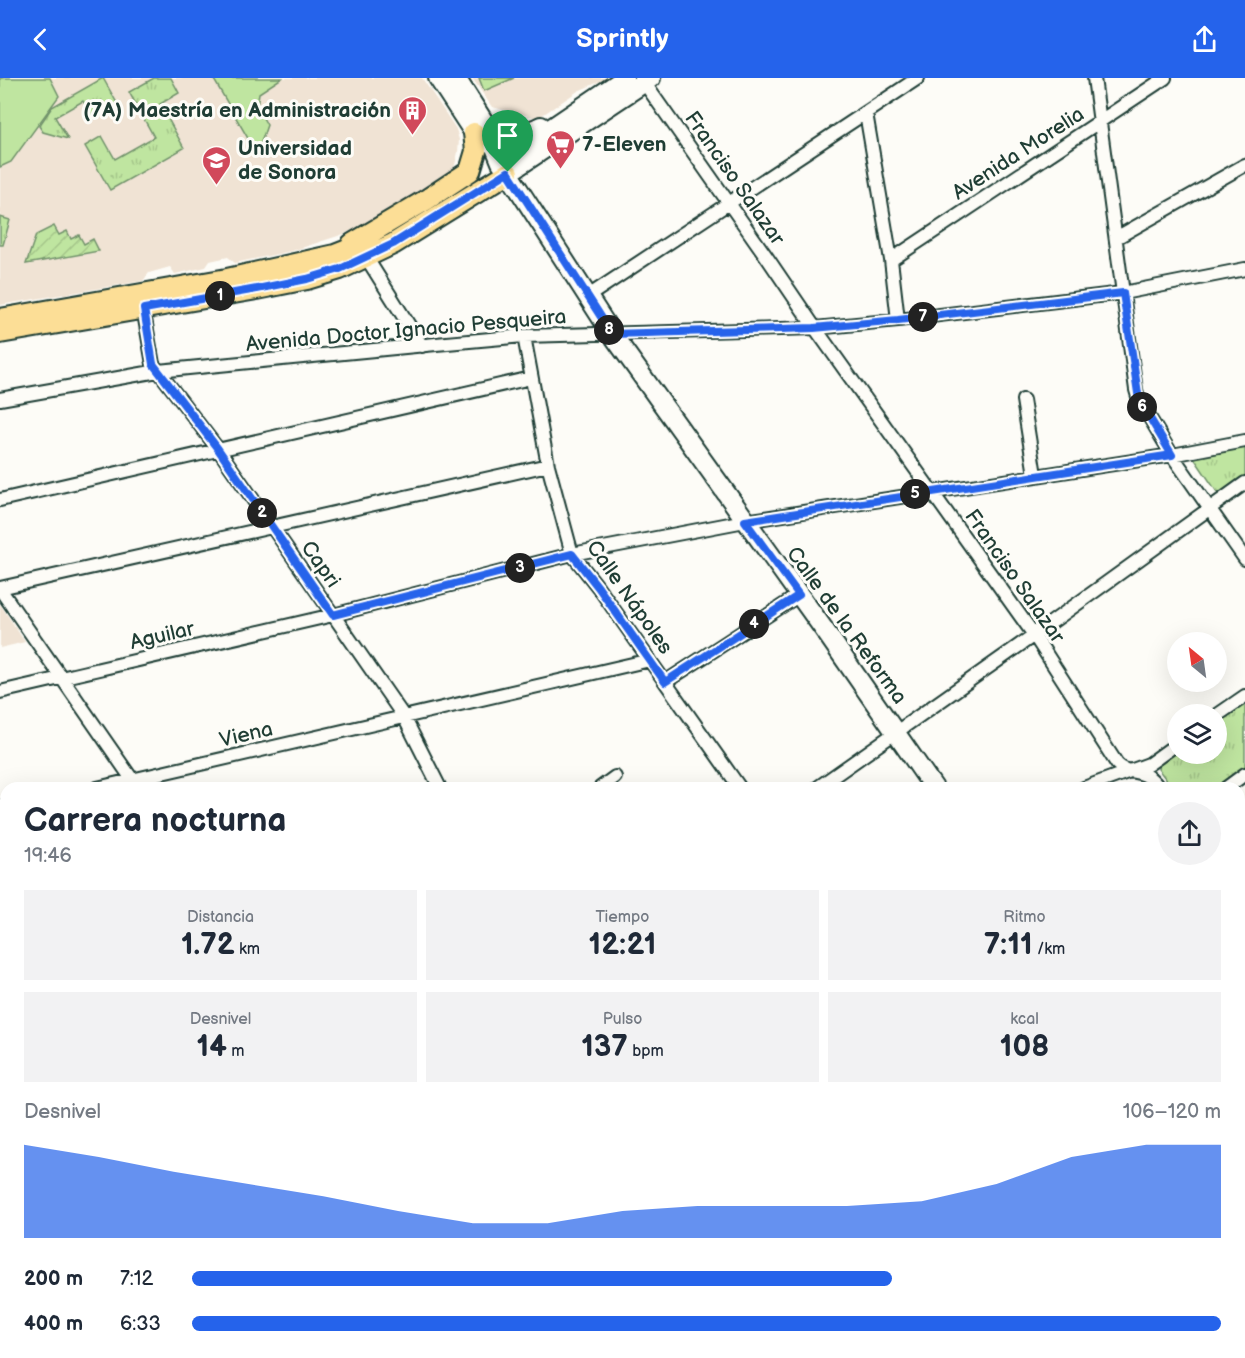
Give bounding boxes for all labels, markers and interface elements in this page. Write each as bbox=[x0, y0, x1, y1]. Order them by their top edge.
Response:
icon: back bbox=[24, 23, 57, 56]
text: Sprintly bbox=[576, 23, 669, 55]
icon: share bbox=[1188, 23, 1221, 56]
building icon: (7A) Maestría en Administración bbox=[396, 94, 428, 136]
place label: (7A) Maestría en Administración bbox=[83, 98, 391, 123]
street label: Avenida Morelia bbox=[948, 102, 1089, 205]
street label: Franciso Salazar bbox=[679, 107, 790, 250]
pin bbox=[482, 110, 533, 172]
icon: arrive bbox=[491, 119, 524, 152]
supermarket icon: 7-Eleven bbox=[545, 128, 577, 170]
place label: 7-Eleven bbox=[582, 132, 667, 157]
place label: Universidad de Sonora bbox=[238, 136, 352, 185]
school or university icon: Universidad de Sonora bbox=[201, 144, 233, 186]
pin: 1 bbox=[205, 281, 235, 311]
text: 1 bbox=[217, 286, 223, 305]
pin: 7 bbox=[908, 302, 938, 332]
street label: Avenida Doctor Ignacio Pesqueira bbox=[245, 304, 567, 357]
text: 7 bbox=[919, 307, 927, 326]
pin: 8 bbox=[594, 315, 624, 345]
text: 8 bbox=[604, 320, 614, 339]
pin: 6 bbox=[1127, 392, 1157, 422]
text: 6 bbox=[1137, 397, 1147, 416]
pin: 5 bbox=[900, 479, 930, 509]
text: 5 bbox=[910, 484, 920, 503]
pin: 2 bbox=[247, 498, 277, 528]
text: 2 bbox=[257, 503, 267, 522]
street label: Franciso Salazar bbox=[959, 505, 1070, 648]
street label: Capri bbox=[296, 536, 346, 593]
street label: Calle Nápoles bbox=[581, 536, 678, 659]
street label: Calle de la Reforma bbox=[781, 542, 912, 709]
pin: 3 bbox=[505, 553, 535, 583]
text: 3 bbox=[515, 558, 525, 577]
pin: 4 bbox=[739, 609, 769, 639]
text: 4 bbox=[749, 614, 759, 633]
street label: Aguilar bbox=[128, 616, 197, 655]
north arrow bbox=[1167, 632, 1227, 692]
map controls bbox=[1167, 632, 1227, 764]
button: layers bbox=[1167, 704, 1227, 764]
street label: Viena bbox=[217, 716, 275, 753]
text: Carrera nocturna bbox=[24, 801, 286, 841]
button: share bbox=[1158, 802, 1221, 865]
text: 19:46 bbox=[24, 844, 72, 868]
text: Distancia bbox=[187, 908, 254, 927]
text: Tiempo bbox=[596, 908, 649, 927]
text: Ritmo bbox=[1003, 908, 1046, 927]
text: 1.72 bbox=[181, 927, 235, 963]
text: 12:21 bbox=[589, 927, 656, 963]
text: 7:11 bbox=[984, 927, 1033, 963]
text: km bbox=[235, 940, 260, 959]
text: /km bbox=[1033, 940, 1065, 959]
text: Desnivel bbox=[190, 1010, 251, 1029]
text: Pulso bbox=[603, 1010, 642, 1029]
text: kcal bbox=[1010, 1010, 1039, 1029]
text: 14 bbox=[197, 1029, 227, 1065]
text: 137 bbox=[581, 1029, 628, 1065]
text: 108 bbox=[1000, 1029, 1049, 1065]
text: m bbox=[227, 1042, 244, 1061]
text: bpm bbox=[628, 1042, 664, 1061]
text: Desnivel bbox=[24, 1100, 101, 1124]
text: 106–120 m bbox=[1123, 1100, 1221, 1124]
text: 200 m bbox=[24, 1267, 83, 1291]
text: 7:12 bbox=[120, 1267, 153, 1291]
text: 400 m bbox=[24, 1312, 83, 1336]
text: 6:33 bbox=[120, 1312, 161, 1336]

